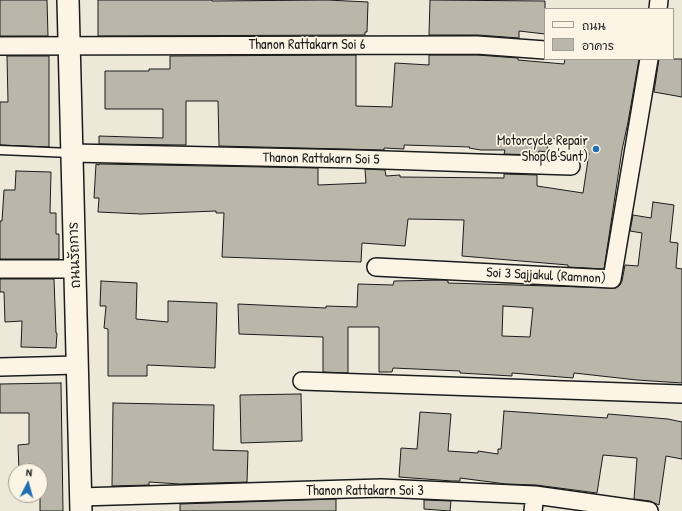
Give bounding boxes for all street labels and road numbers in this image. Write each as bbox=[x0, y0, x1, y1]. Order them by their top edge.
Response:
street label: Thanon Rattakarn Soi 6 bbox=[249, 37, 365, 53]
street label: Thanon Rattakarn Soi 5 bbox=[262, 150, 380, 168]
street label: ถนนรัถการ bbox=[65, 221, 85, 289]
street label: Soi 3 Sajjakul (Ramnon) bbox=[486, 264, 606, 288]
street label: Thanon Rattakarn Soi 3 bbox=[306, 483, 424, 499]

